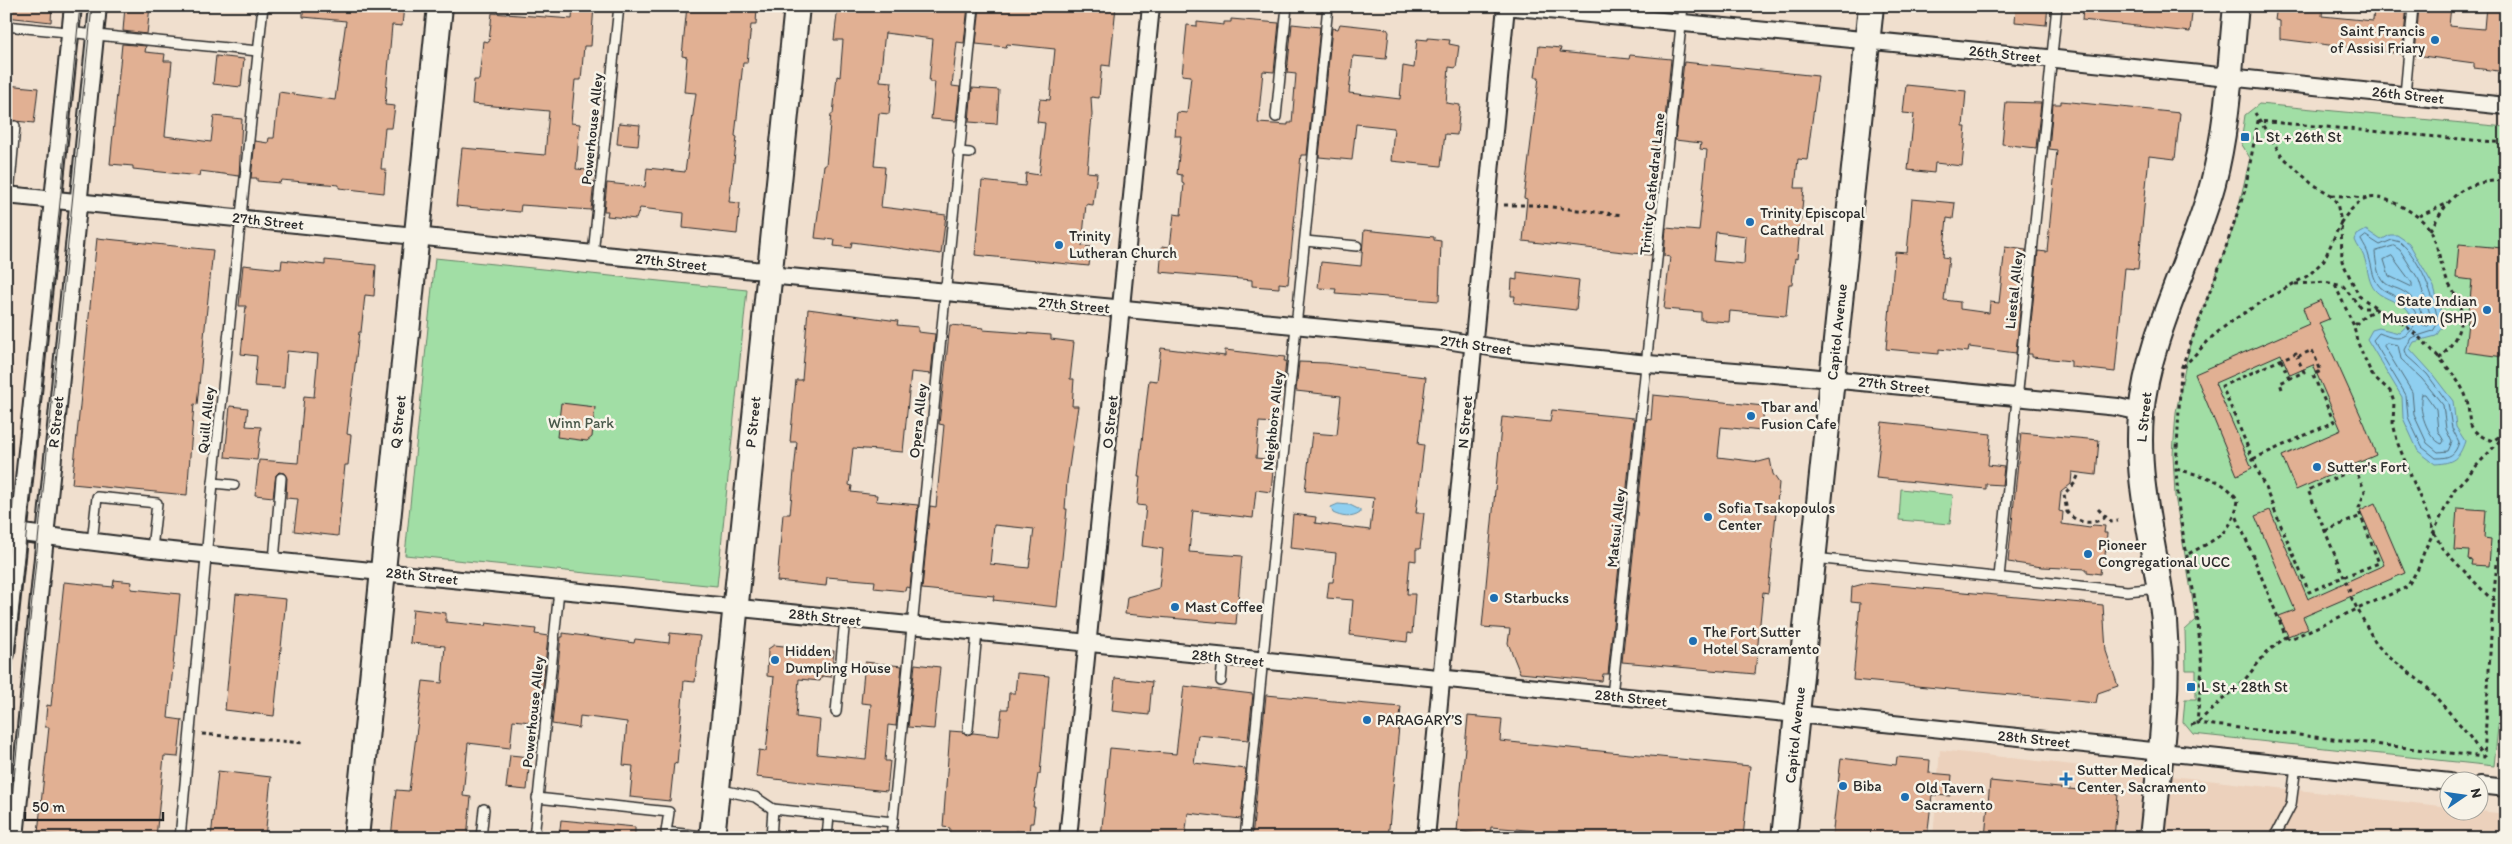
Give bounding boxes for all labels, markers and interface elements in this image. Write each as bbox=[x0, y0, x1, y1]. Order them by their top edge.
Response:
place label: Saint Francis of Assisi Friary bbox=[2330, 22, 2425, 57]
marker: Saint Francis of Assisi Friary bbox=[2429, 34, 2441, 46]
street label: 26th Street bbox=[1968, 41, 2042, 67]
street label: Powerhouse Alley bbox=[577, 72, 607, 186]
street label: 26th Street bbox=[2371, 82, 2445, 108]
street label: Trinity Cathedral Lane bbox=[1636, 112, 1668, 256]
place label: L St + 26th St bbox=[2255, 128, 2342, 146]
marker: L St + 26th St bbox=[2239, 131, 2251, 143]
place label: Trinity Episcopal Cathedral bbox=[1760, 204, 1866, 239]
street label: 27th Street bbox=[231, 208, 305, 234]
marker: Trinity Episcopal Cathedral bbox=[1744, 216, 1756, 228]
place label: Trinity Lutheran Church bbox=[1069, 227, 1177, 262]
marker: Trinity Lutheran Church bbox=[1053, 239, 1065, 251]
street label: 27th Street bbox=[634, 249, 708, 275]
street label: Liestal Alley bbox=[2001, 250, 2027, 330]
street label: Capitol Avenue bbox=[1823, 283, 1851, 381]
place label: State Indian Museum (SHP) bbox=[2382, 292, 2477, 327]
street label: 27th Street bbox=[1037, 293, 1111, 317]
marker: State Indian Museum (SHP) bbox=[2481, 304, 2493, 316]
street label: 27th Street bbox=[1439, 331, 1513, 359]
street label: Neighbors Alley bbox=[1259, 370, 1287, 472]
street label: 27th Street bbox=[1857, 372, 1931, 398]
street label: Opera Alley bbox=[905, 383, 931, 459]
street label: Quill Alley bbox=[194, 386, 218, 454]
street label: L Street bbox=[2132, 391, 2156, 443]
street label: Q Street bbox=[386, 394, 410, 450]
street label: O Street bbox=[1098, 394, 1122, 450]
street label: N Street bbox=[1454, 394, 1476, 449]
street label: R Street bbox=[44, 395, 68, 449]
street label: P Street bbox=[741, 395, 765, 449]
place label: Tbar and Fusion Cafe bbox=[1761, 398, 1837, 433]
marker: Tbar and Fusion Cafe bbox=[1745, 410, 1757, 422]
park label: Winn Park bbox=[548, 414, 614, 432]
place label: Sutter's Fort bbox=[2327, 458, 2408, 476]
marker: Sutter's Fort bbox=[2311, 461, 2323, 473]
street label: Matsui Alley bbox=[1603, 488, 1629, 568]
place label: Sofia Tsakopoulos Center bbox=[1718, 499, 1835, 534]
marker: Sofia Tsakopoulos Center bbox=[1702, 511, 1714, 523]
place label: Pioneer Congregational UCC bbox=[2098, 536, 2231, 571]
marker: Pioneer Congregational UCC bbox=[2082, 548, 2094, 560]
street label: 28th Street bbox=[385, 563, 459, 589]
place label: Starbucks bbox=[1504, 589, 1569, 607]
marker: Starbucks bbox=[1488, 592, 1500, 604]
place label: Mast Coffee bbox=[1185, 598, 1263, 616]
marker: Mast Coffee bbox=[1169, 601, 1181, 613]
street label: 28th Street bbox=[788, 604, 862, 630]
place label: The Fort Sutter Hotel Sacramento bbox=[1703, 623, 1819, 658]
marker: The Fort Sutter Hotel Sacramento bbox=[1687, 635, 1699, 647]
place label: Hidden Dumpling House bbox=[785, 642, 891, 677]
street label: 28th Street bbox=[1191, 645, 1265, 671]
marker: Hidden Dumpling House bbox=[769, 654, 781, 666]
street label: Powerhouse Alley bbox=[518, 655, 548, 769]
place label: L St + 28th St bbox=[2201, 678, 2288, 696]
marker: L St + 28th St bbox=[2185, 681, 2197, 693]
street label: 28th Street bbox=[1594, 685, 1668, 711]
street label: Capitol Avenue bbox=[1781, 686, 1809, 784]
place label: PARAGARY’S bbox=[1377, 711, 1462, 729]
marker: PARAGARY’S bbox=[1361, 714, 1373, 726]
street label: 28th Street bbox=[1997, 726, 2071, 752]
place label: Sutter Medical Center, Sacramento bbox=[2077, 761, 2206, 796]
marker: Sutter Medical Center, Sacramento bbox=[2059, 772, 2073, 786]
north arrow bbox=[2440, 772, 2490, 822]
place label: Biba bbox=[1853, 777, 1882, 795]
place label: Old Tavern Sacramento bbox=[1915, 779, 1993, 814]
marker: Biba bbox=[1837, 780, 1849, 792]
text: N bbox=[2467, 787, 2486, 800]
scale bar bbox=[25, 789, 162, 821]
marker: Old Tavern Sacramento bbox=[1899, 791, 1911, 803]
text: 50 m bbox=[32, 798, 65, 816]

